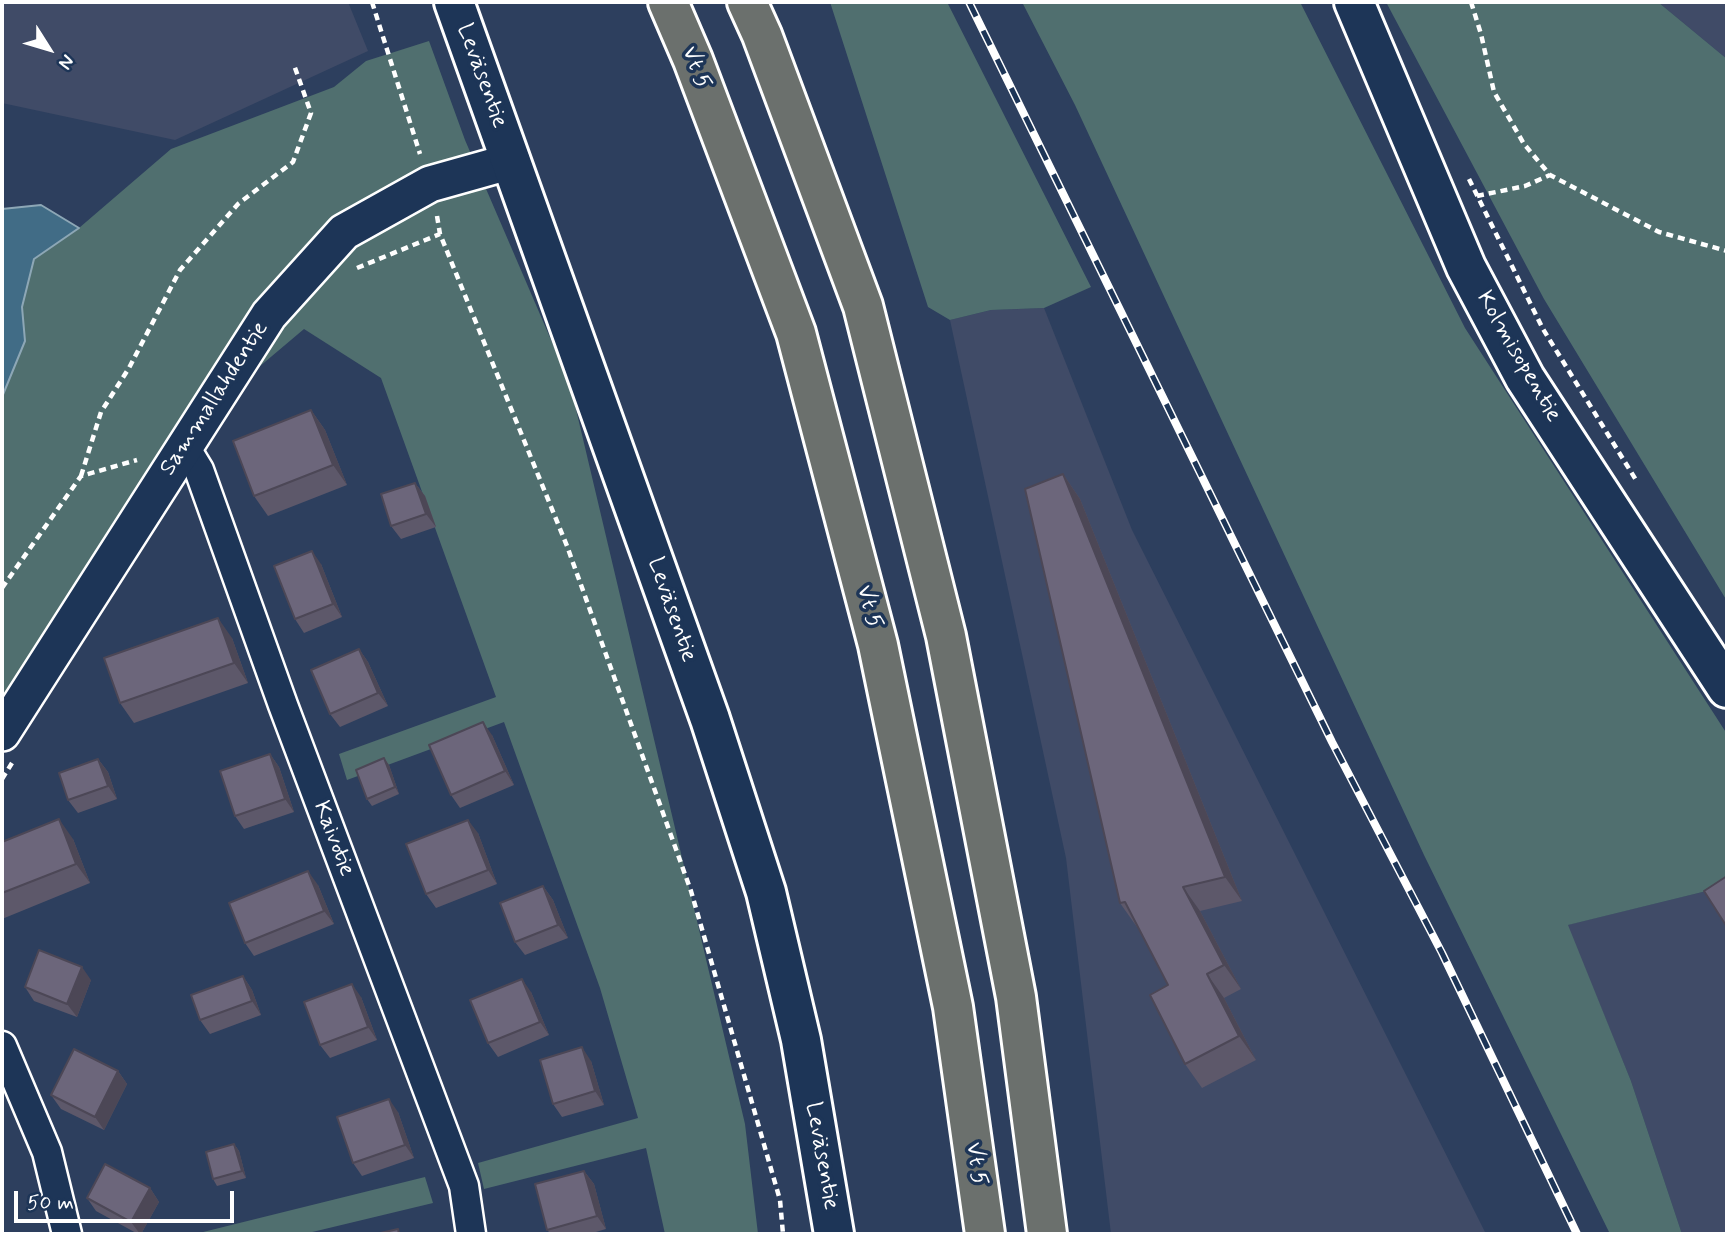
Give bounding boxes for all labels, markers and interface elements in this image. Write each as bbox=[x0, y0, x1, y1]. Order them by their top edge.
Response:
north arrow bbox=[14, 14, 84, 84]
street label: Leväsentie bbox=[449, 20, 513, 132]
street label: Vt 5 bbox=[674, 43, 716, 93]
text: N bbox=[52, 49, 80, 75]
street label: Kolmisopentie bbox=[1469, 287, 1567, 427]
street label: Sammallahdentie bbox=[155, 317, 275, 481]
street label: Leväsentie bbox=[640, 554, 702, 666]
street label: Vt 5 bbox=[849, 582, 887, 632]
street label: Kaivotie bbox=[306, 798, 360, 880]
street label: Leväsentie bbox=[798, 1100, 844, 1212]
street label: Vt 5 bbox=[958, 1141, 992, 1187]
scale bar bbox=[18, 1176, 238, 1220]
text: 50 m bbox=[27, 1189, 74, 1217]

